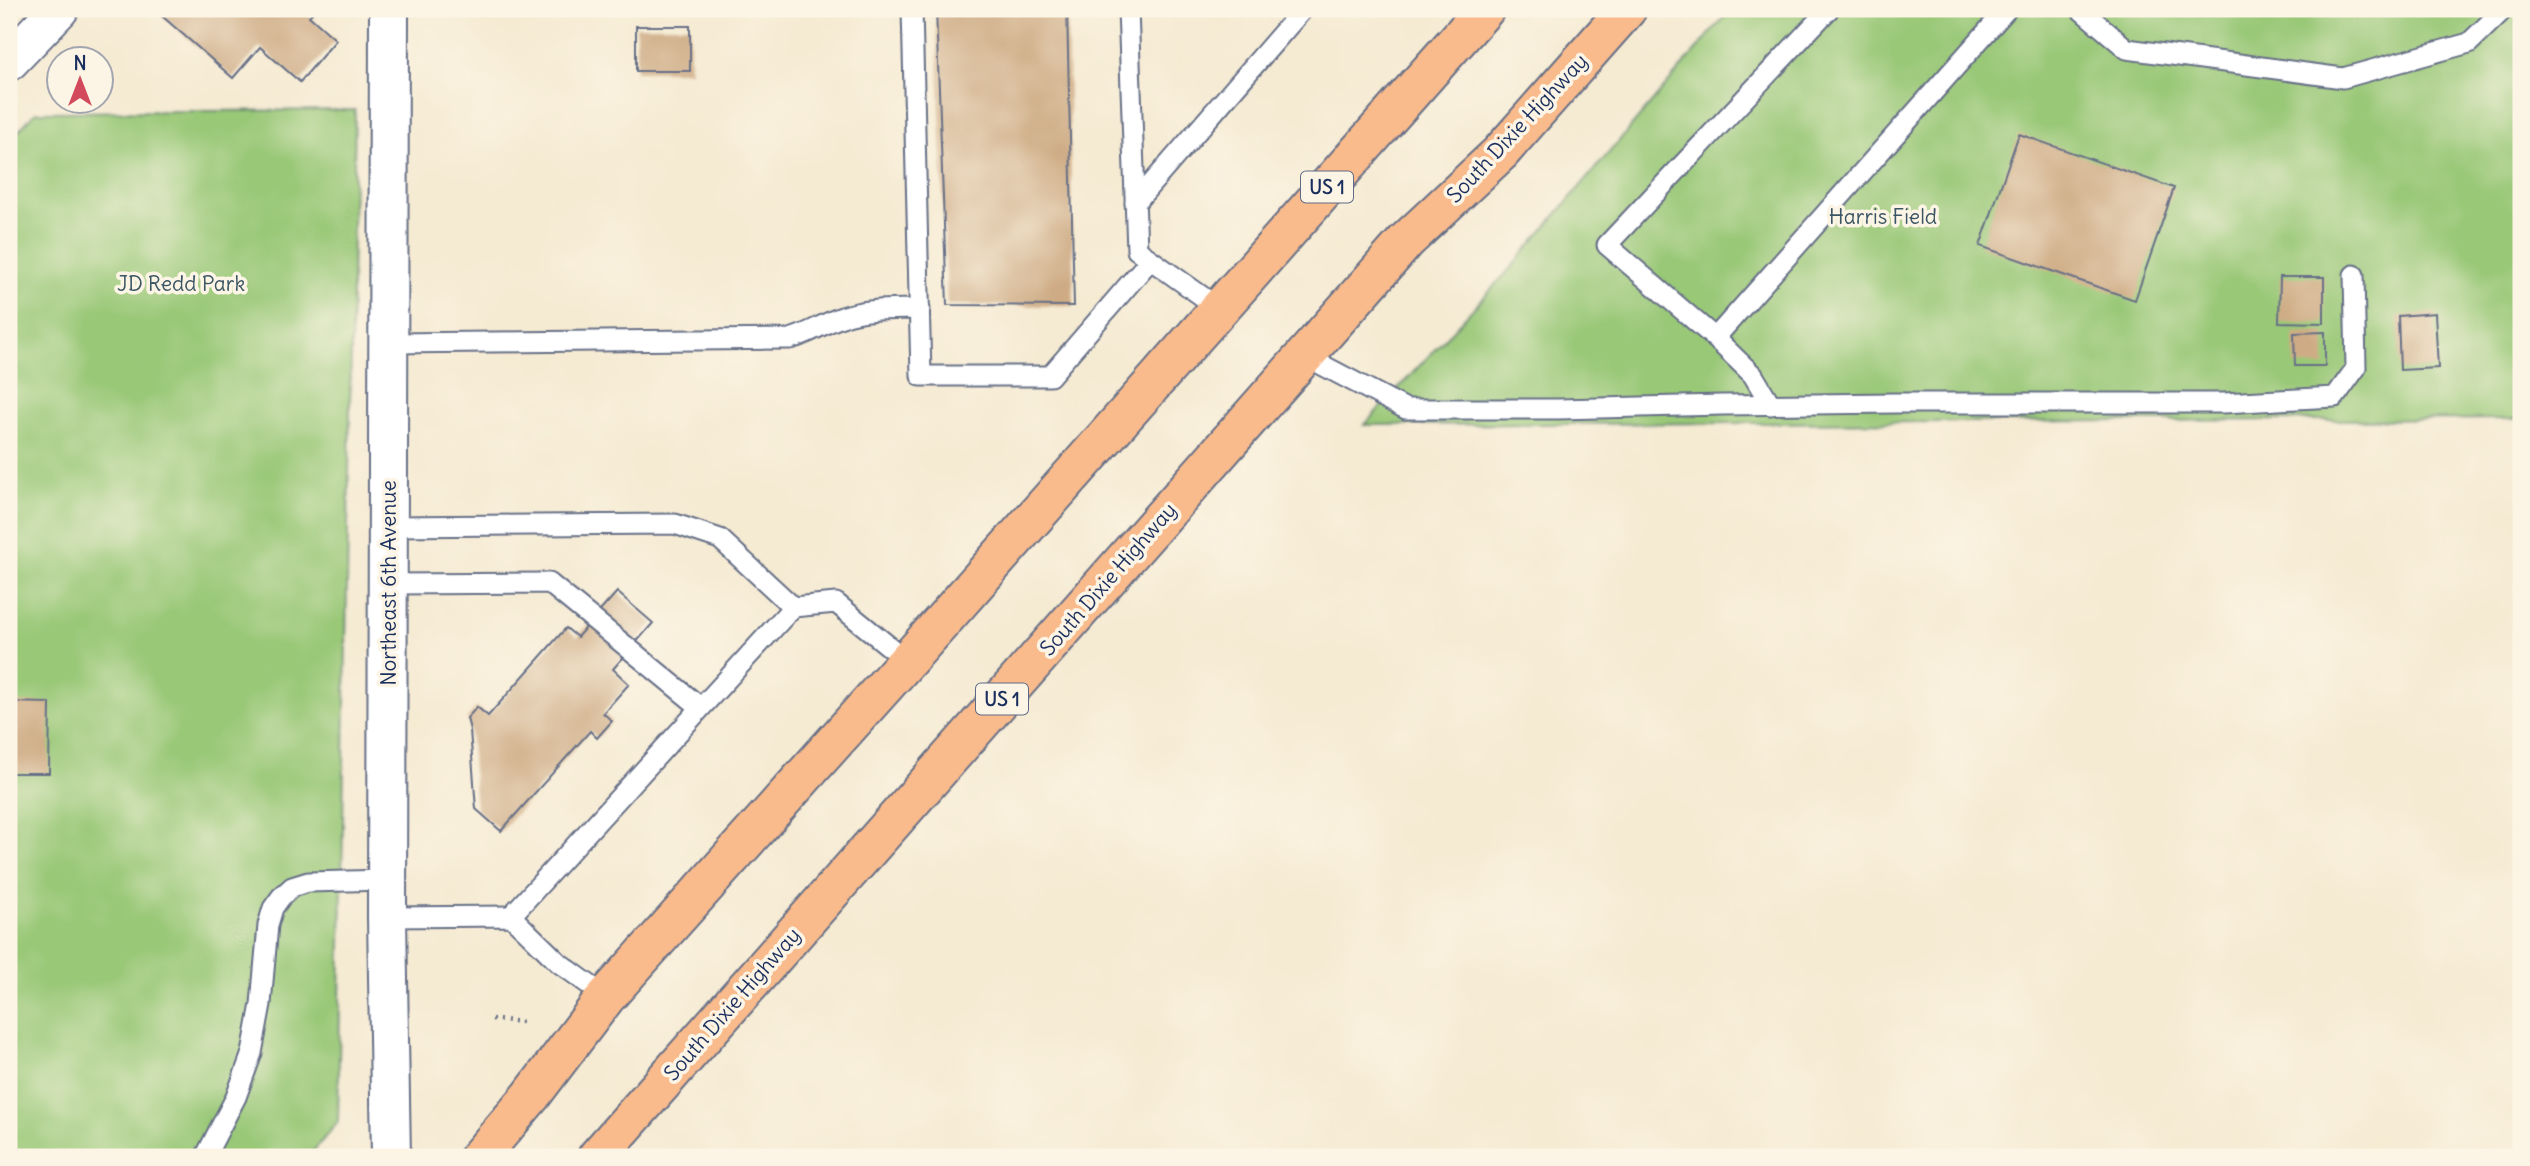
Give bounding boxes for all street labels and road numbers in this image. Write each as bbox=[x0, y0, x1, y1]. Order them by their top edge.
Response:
street label: South Dixie Highway bbox=[1441, 48, 1593, 208]
road number: US 1 bbox=[1301, 172, 1353, 202]
street label: Northeast 6th Avenue bbox=[375, 480, 402, 686]
street label: South Dixie Highway bbox=[1034, 497, 1182, 661]
road number: US 1 bbox=[976, 684, 1028, 714]
street label: South Dixie Highway bbox=[658, 922, 806, 1086]

